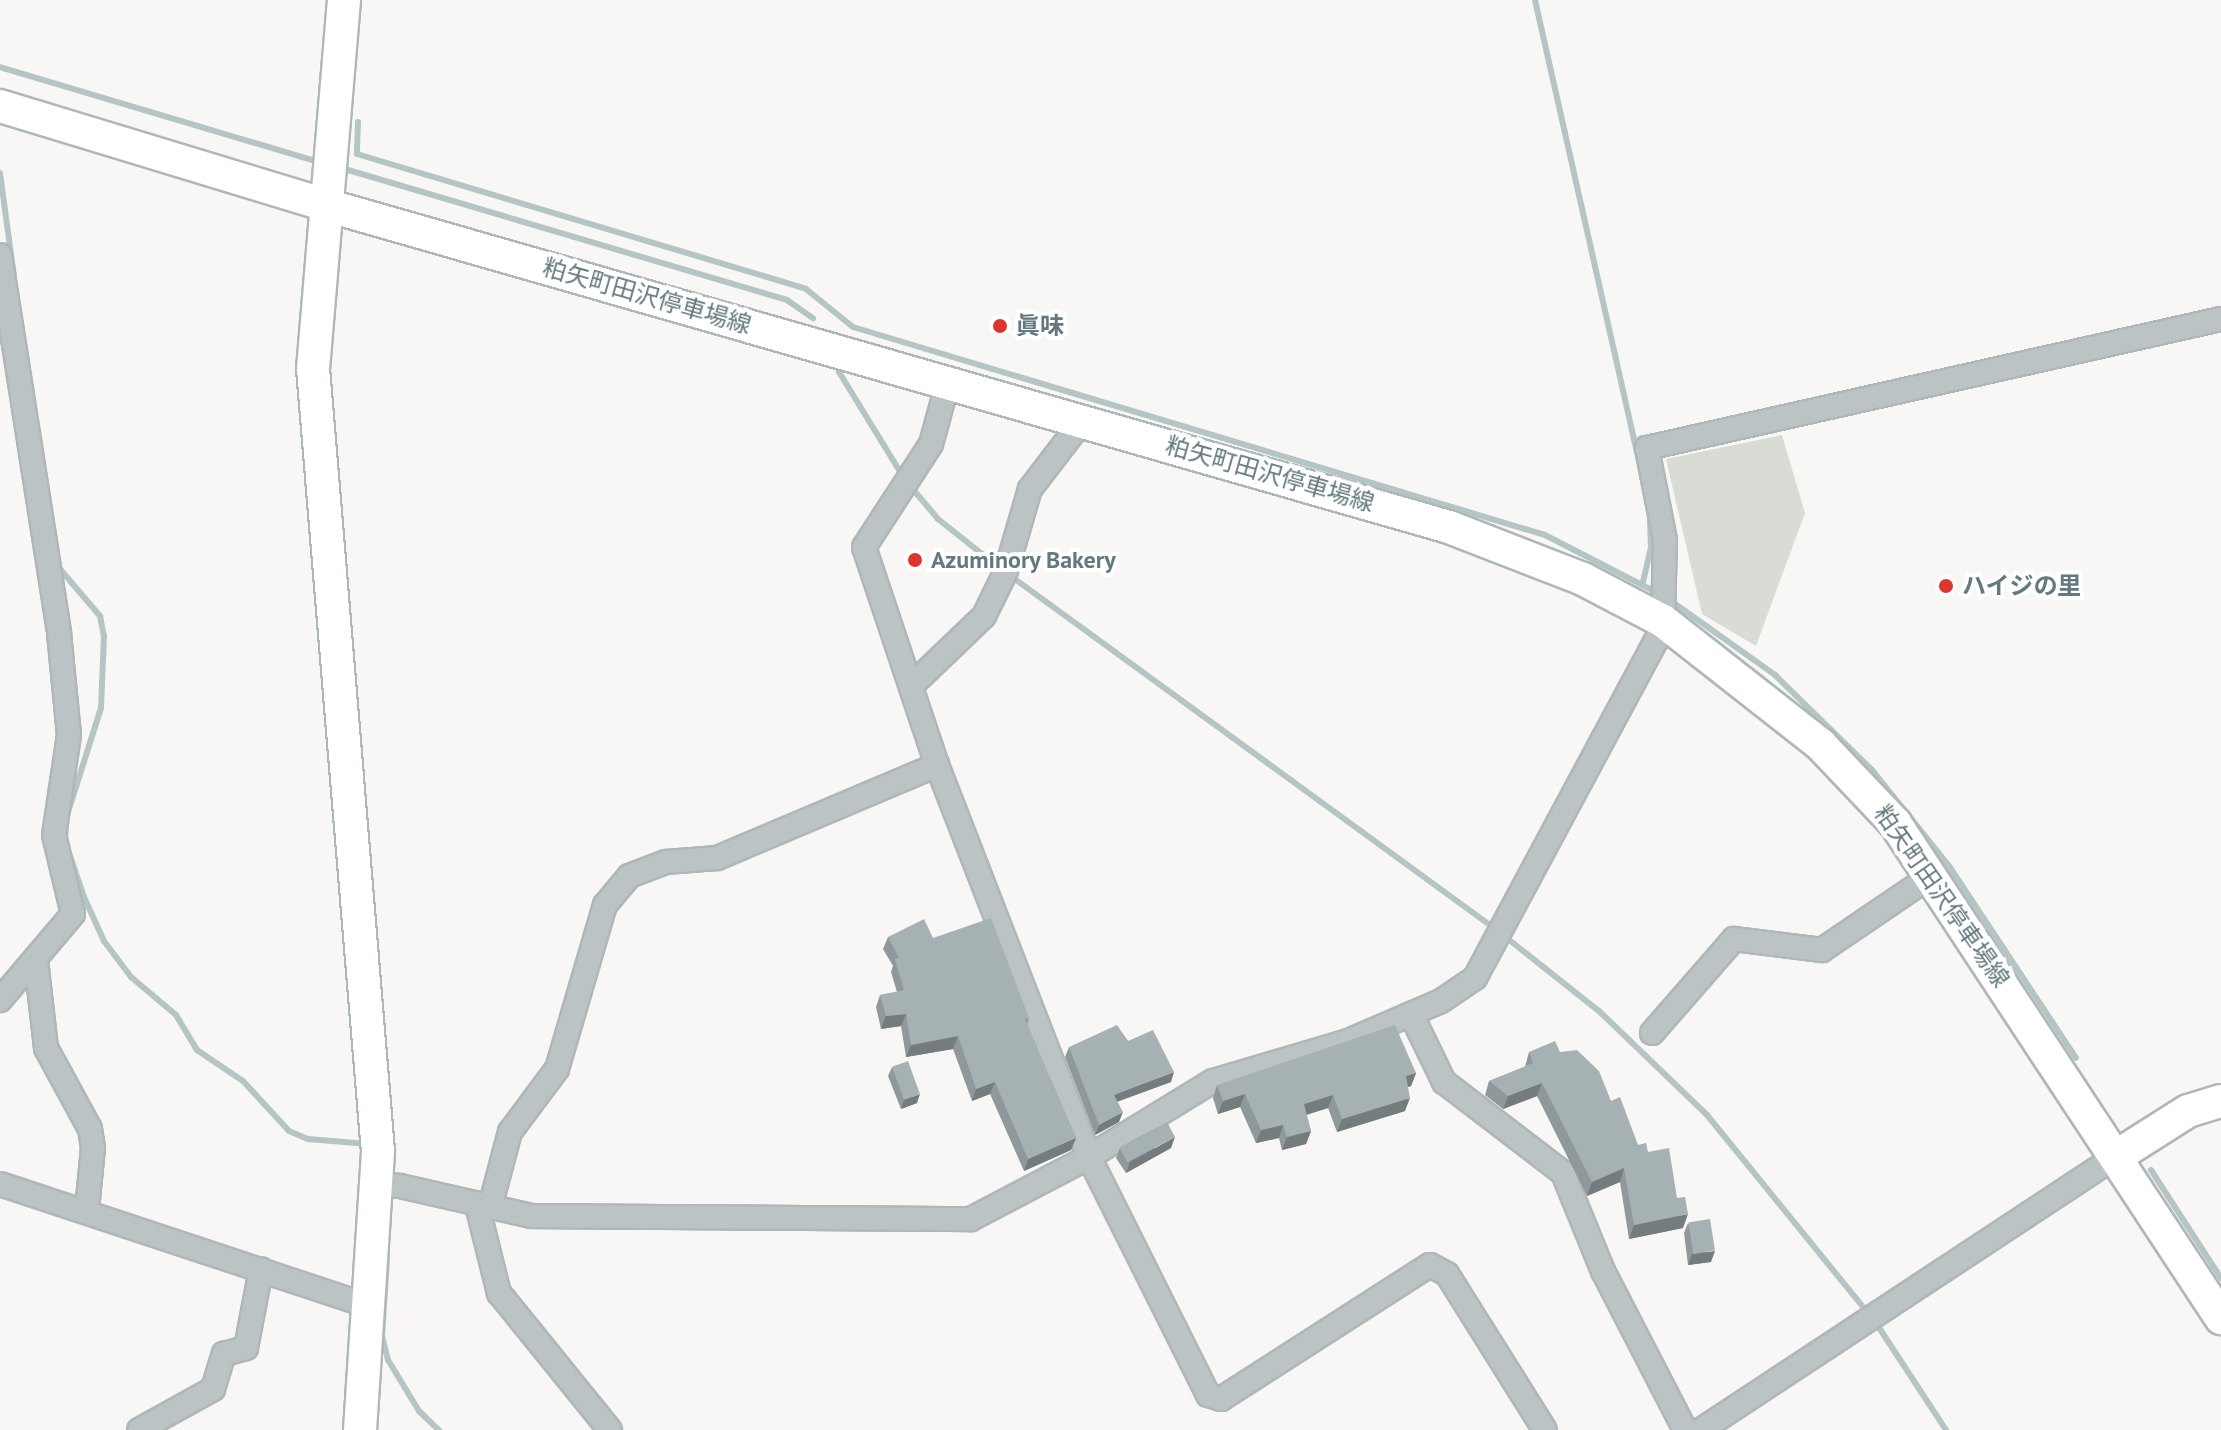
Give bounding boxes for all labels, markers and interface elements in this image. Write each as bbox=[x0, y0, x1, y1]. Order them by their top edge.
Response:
street label: 粕矢町田沢停車場線 bbox=[539, 252, 755, 340]
place label: 眞味 bbox=[1016, 312, 1064, 340]
marker: 眞味 bbox=[991, 317, 1009, 335]
street label: 粕矢町田沢停車場線 bbox=[1162, 430, 1378, 518]
place label: Azuminory Bakery bbox=[931, 546, 1117, 574]
marker: Azuminory Bakery bbox=[906, 551, 924, 569]
place label: ハイジの里 bbox=[1962, 572, 2082, 600]
marker: ハイジの里 bbox=[1937, 577, 1955, 595]
street label: 粕矢町田沢停車場線 bbox=[1868, 799, 2016, 993]

